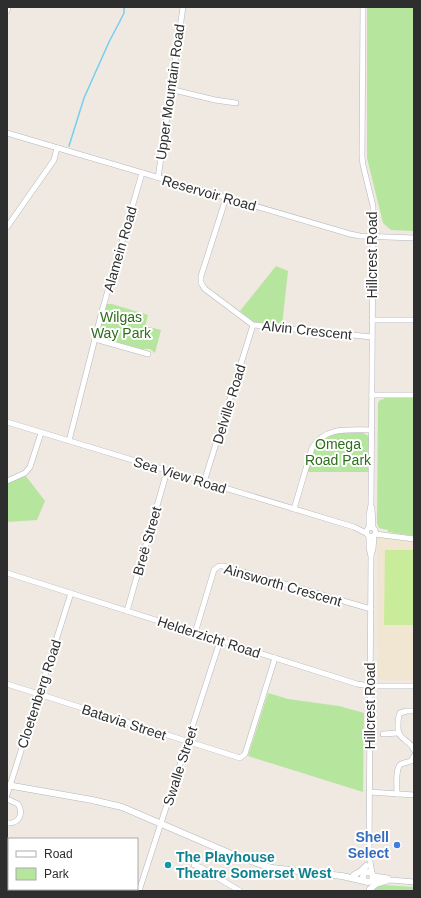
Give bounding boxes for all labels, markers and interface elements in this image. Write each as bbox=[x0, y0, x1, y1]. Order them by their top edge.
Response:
street label: Upper Mountain Road bbox=[153, 23, 187, 161]
street label: Reservoir Road bbox=[160, 172, 258, 214]
street label: Alamein Road bbox=[100, 205, 140, 293]
street label: Hillcrest Road bbox=[364, 211, 380, 299]
park label: Wilgas Way Park bbox=[91, 309, 152, 341]
street label: Alvin Crescent bbox=[261, 317, 353, 343]
street label: Delville Road bbox=[209, 362, 249, 446]
park label: Omega Road Park bbox=[305, 436, 372, 468]
street label: Sea View Road bbox=[132, 453, 228, 497]
street label: Breë Street bbox=[130, 505, 164, 577]
street label: Ainsworth Crescent bbox=[222, 561, 344, 609]
street label: Helderzicht Road bbox=[155, 613, 263, 661]
street label: Cloetenberg Road bbox=[14, 637, 64, 751]
street label: Hillcrest Road bbox=[362, 662, 378, 750]
street label: Batavia Street bbox=[80, 701, 168, 743]
street label: Swalle Street bbox=[160, 724, 200, 808]
place label: Shell Select bbox=[348, 829, 389, 861]
legend bbox=[8, 838, 138, 890]
marker: Shell Select bbox=[392, 840, 402, 850]
text: Road bbox=[44, 847, 73, 861]
place label: The Playhouse Theatre Somerset West bbox=[176, 849, 332, 881]
marker: The Playhouse Theatre Somerset West bbox=[163, 860, 173, 870]
text: Park bbox=[44, 867, 70, 881]

